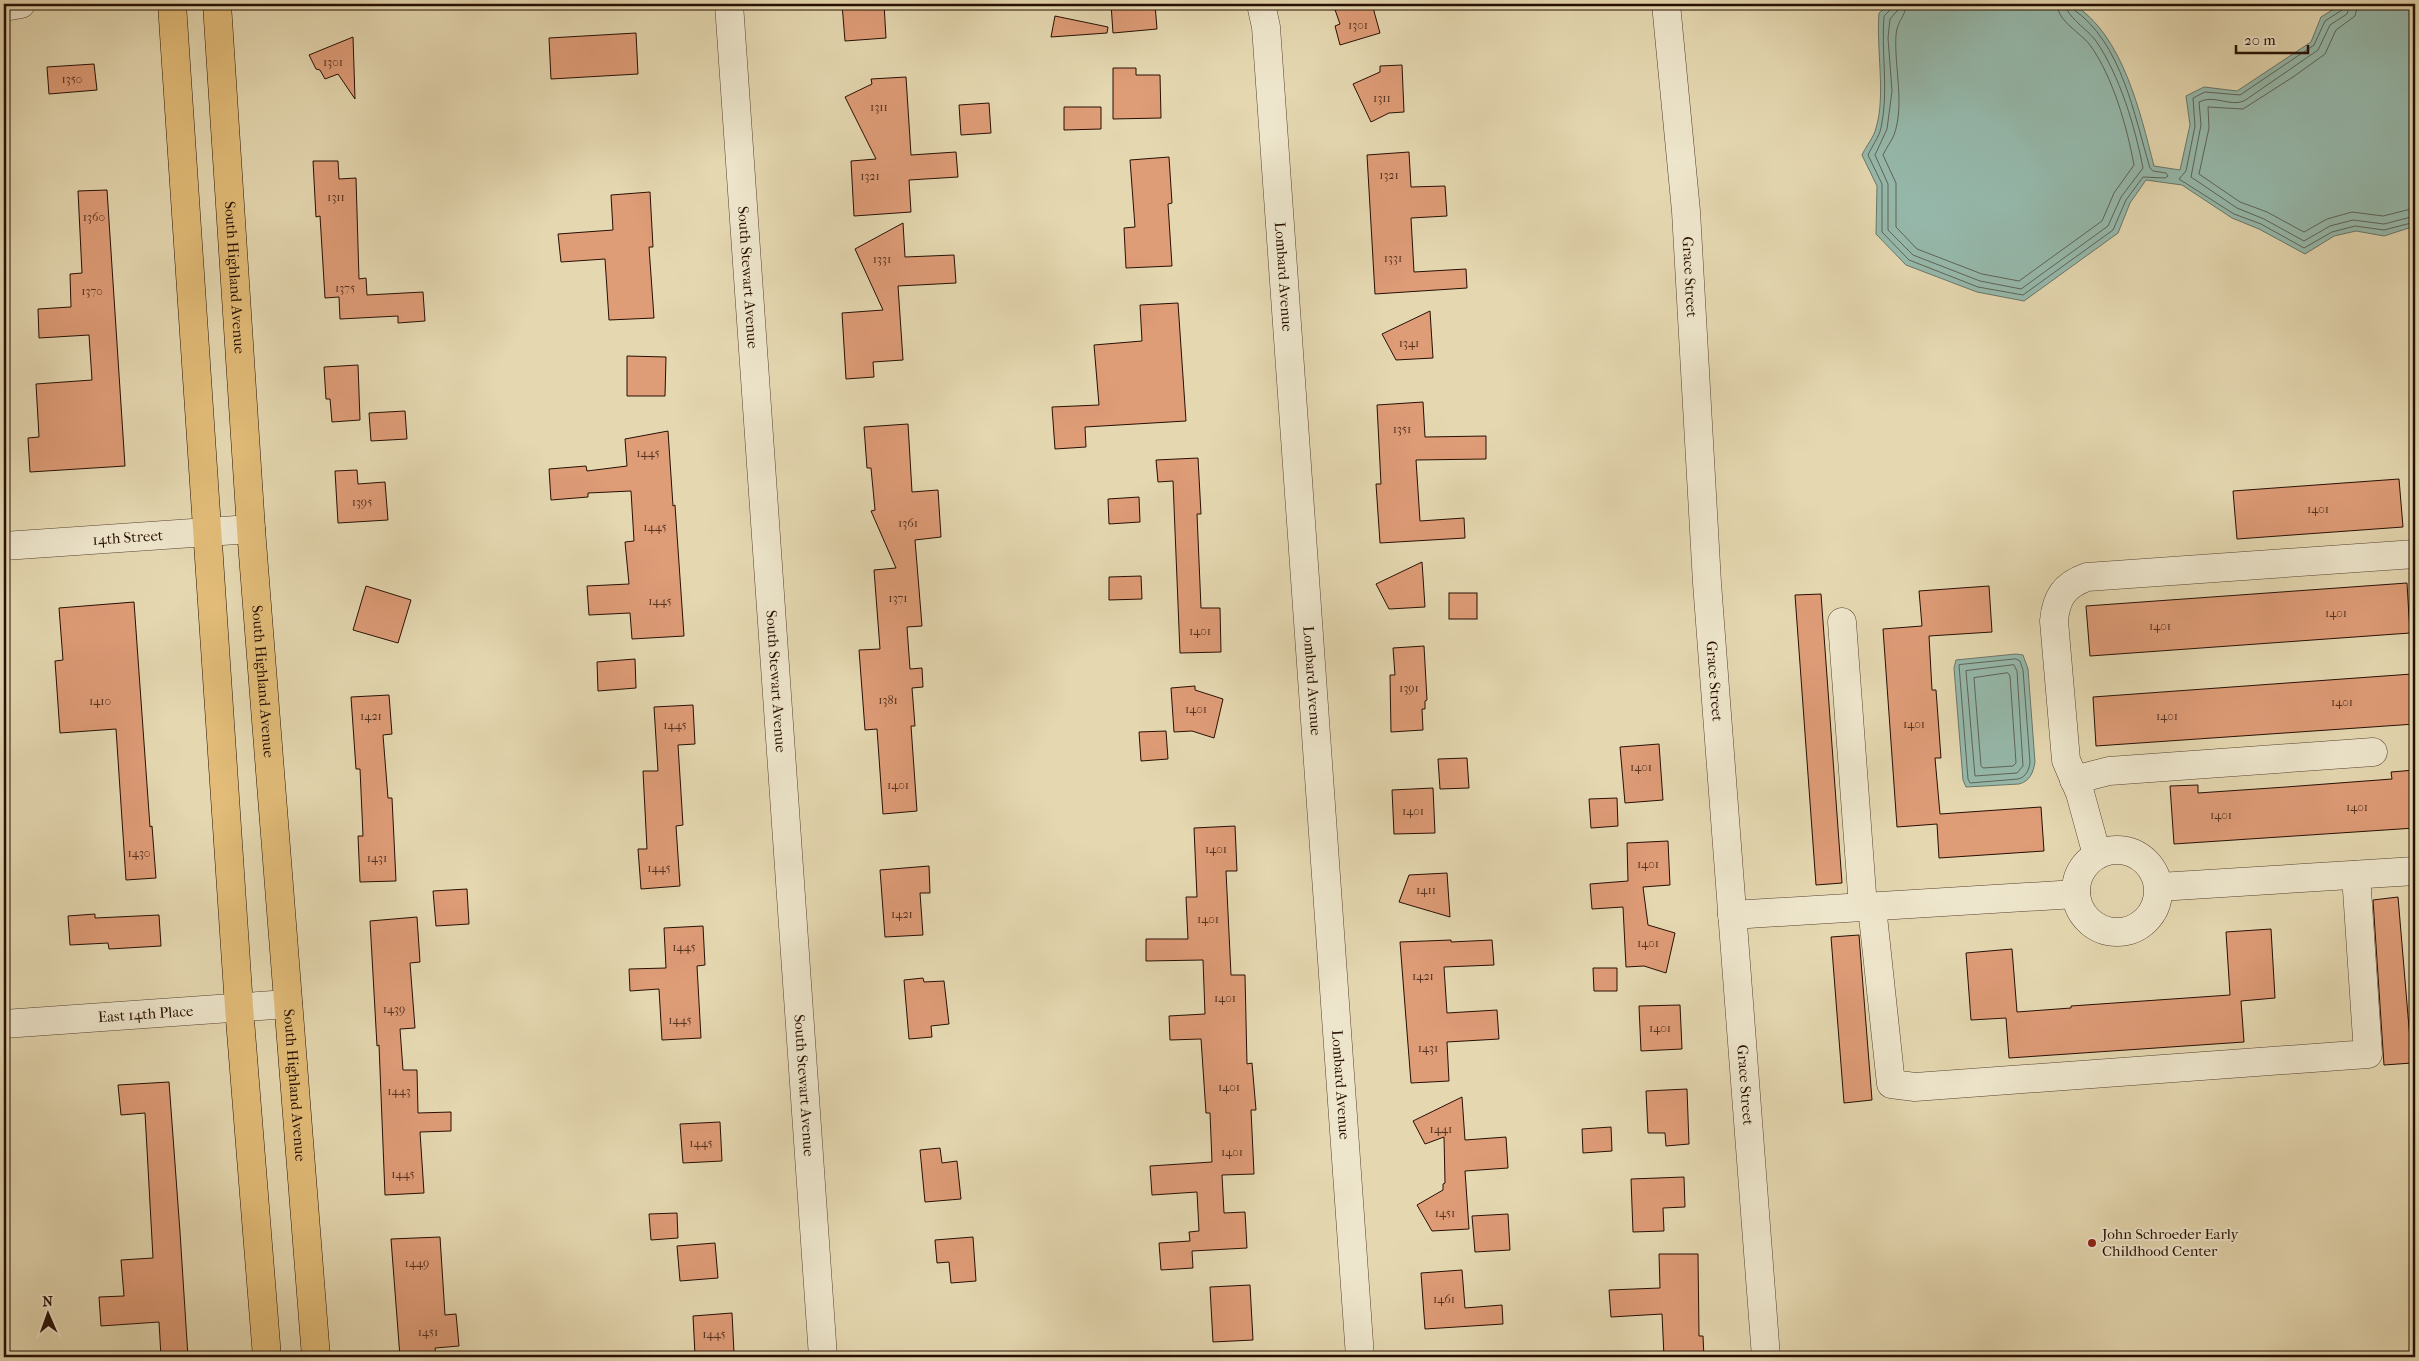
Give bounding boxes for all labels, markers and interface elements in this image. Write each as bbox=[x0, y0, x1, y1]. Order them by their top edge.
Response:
house number: 1301 bbox=[1348, 18, 1368, 32]
scale bar bbox=[2236, 22, 2309, 54]
text: 20 m bbox=[2244, 31, 2276, 49]
house number: 1301 bbox=[323, 55, 343, 69]
house number: 1350 bbox=[62, 72, 82, 86]
house number: 1311 bbox=[1373, 91, 1391, 105]
house number: 1311 bbox=[870, 100, 888, 114]
house number: 1321 bbox=[1379, 168, 1399, 182]
house number: 1321 bbox=[860, 169, 880, 183]
house number: 1311 bbox=[327, 190, 345, 204]
street label: South Highland Avenue bbox=[221, 201, 249, 355]
street label: South Stewart Avenue bbox=[734, 206, 762, 350]
house number: 1360 bbox=[83, 210, 105, 224]
street label: Lombard Avenue bbox=[1271, 221, 1297, 333]
street label: Grace Street bbox=[1678, 236, 1701, 318]
house number: 1331 bbox=[1384, 251, 1402, 265]
house number: 1331 bbox=[873, 252, 891, 266]
house number: 1375 bbox=[335, 281, 355, 295]
house number: 1370 bbox=[81, 284, 103, 298]
house number: 1341 bbox=[1399, 336, 1419, 350]
house number: 1351 bbox=[1393, 422, 1411, 436]
house number: 1445 bbox=[636, 446, 660, 460]
house number: 1395 bbox=[352, 495, 372, 509]
house number: 1401 bbox=[2307, 502, 2329, 516]
house number: 1361 bbox=[898, 516, 918, 530]
house number: 1445 bbox=[643, 520, 667, 534]
street label: 14th Street bbox=[92, 526, 164, 549]
house number: 1371 bbox=[888, 591, 908, 605]
house number: 1445 bbox=[648, 594, 672, 608]
street label: South Highland Avenue bbox=[248, 604, 278, 759]
house number: 1401 bbox=[2325, 606, 2347, 620]
street label: South Stewart Avenue bbox=[762, 610, 790, 754]
house number: 1401 bbox=[2149, 619, 2171, 633]
house number: 1401 bbox=[1189, 624, 1211, 638]
street label: Lombard Avenue bbox=[1299, 625, 1325, 737]
street label: Grace Street bbox=[1702, 640, 1727, 723]
house number: 1391 bbox=[1399, 681, 1419, 695]
house number: 1381 bbox=[878, 693, 898, 707]
house number: 1410 bbox=[89, 694, 111, 708]
house number: 1401 bbox=[2331, 695, 2353, 709]
house number: 1401 bbox=[1185, 702, 1207, 716]
house number: 1421 bbox=[360, 709, 382, 723]
house number: 1401 bbox=[2156, 709, 2178, 723]
house number: 1401 bbox=[1903, 717, 1925, 731]
house number: 1445 bbox=[663, 718, 687, 732]
house number: 1401 bbox=[1630, 760, 1652, 774]
house number: 1401 bbox=[887, 778, 909, 792]
house number: 1401 bbox=[2346, 800, 2368, 814]
house number: 1401 bbox=[1402, 804, 1424, 818]
house number: 1401 bbox=[2210, 808, 2232, 822]
house number: 1401 bbox=[1205, 842, 1227, 856]
house number: 1430 bbox=[128, 846, 150, 860]
house number: 1431 bbox=[367, 851, 387, 865]
house number: 1401 bbox=[1637, 857, 1659, 871]
house number: 1445 bbox=[647, 861, 671, 875]
house number: 1411 bbox=[1416, 883, 1436, 897]
house number: 1421 bbox=[891, 907, 913, 921]
house number: 1401 bbox=[1197, 912, 1219, 926]
house number: 1401 bbox=[1637, 936, 1659, 950]
house number: 1445 bbox=[672, 940, 696, 954]
house number: 1421 bbox=[1412, 969, 1434, 983]
house number: 1401 bbox=[1214, 991, 1236, 1005]
street label: East 14th Place bbox=[97, 1002, 195, 1026]
house number: 1439 bbox=[383, 1002, 405, 1016]
street label: South Highland Avenue bbox=[280, 1008, 310, 1163]
house number: 1445 bbox=[668, 1013, 692, 1027]
street label: South Stewart Avenue bbox=[790, 1014, 818, 1158]
house number: 1401 bbox=[1649, 1021, 1671, 1035]
street label: Lombard Avenue bbox=[1328, 1029, 1354, 1141]
house number: 1431 bbox=[1418, 1041, 1438, 1055]
street label: Grace Street bbox=[1733, 1044, 1757, 1127]
house number: 1401 bbox=[1218, 1080, 1240, 1094]
house number: 1443 bbox=[387, 1084, 411, 1098]
house number: 1441 bbox=[1430, 1122, 1452, 1136]
house number: 1445 bbox=[689, 1136, 713, 1150]
house number: 1401 bbox=[1221, 1145, 1243, 1159]
house number: 1445 bbox=[391, 1167, 415, 1181]
house number: 1451 bbox=[1435, 1206, 1455, 1220]
place label: John Schroeder Early Childhood Center bbox=[2101, 1225, 2240, 1260]
marker: John Schroeder Early Childhood Center bbox=[2086, 1237, 2098, 1249]
house number: 1449 bbox=[405, 1256, 429, 1270]
north arrow bbox=[22, 1288, 72, 1338]
house number: 1461 bbox=[1433, 1292, 1455, 1306]
text: N bbox=[42, 1293, 54, 1310]
house number: 1451 bbox=[418, 1325, 438, 1339]
house number: 1445 bbox=[702, 1327, 726, 1341]

